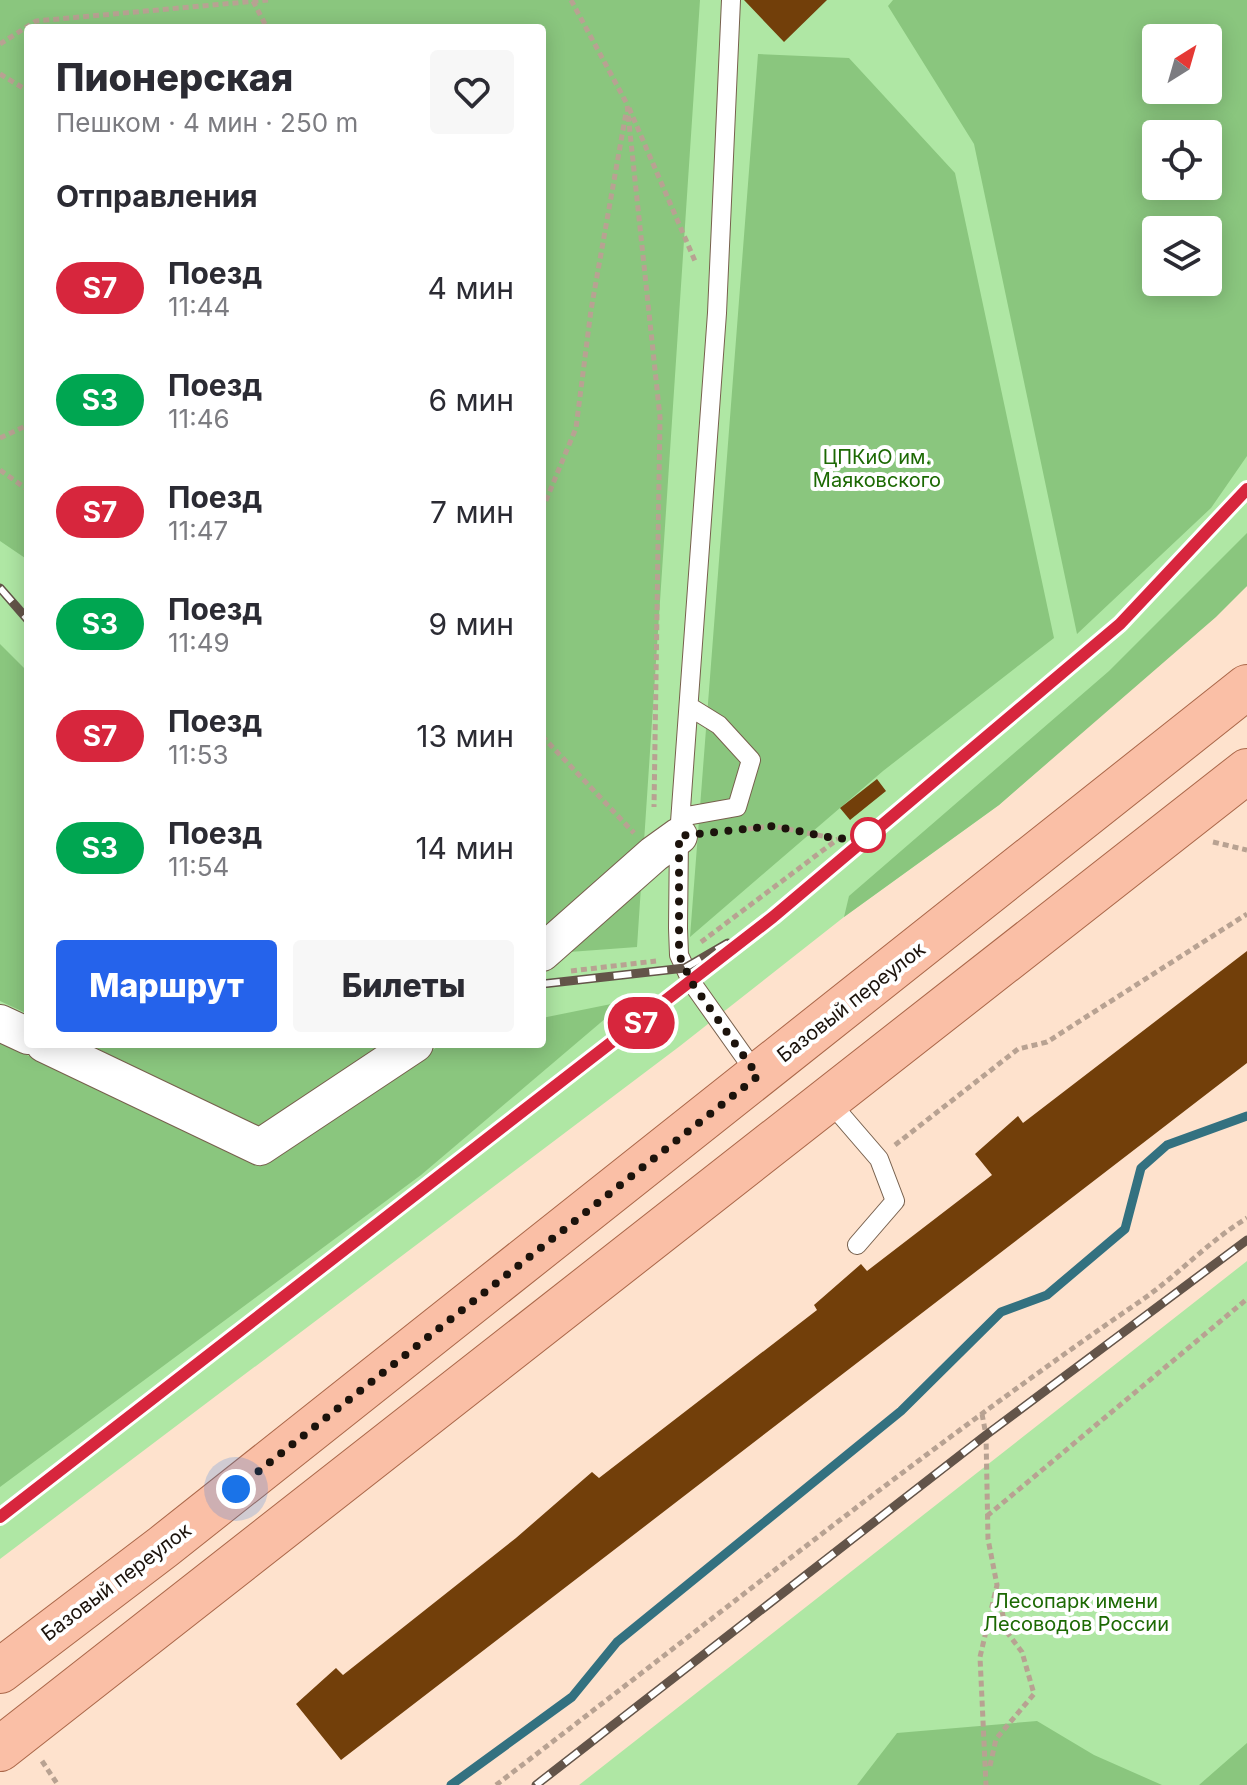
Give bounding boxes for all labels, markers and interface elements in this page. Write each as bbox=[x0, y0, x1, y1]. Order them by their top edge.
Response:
north arrow bbox=[1142, 24, 1222, 104]
map controls bbox=[1142, 24, 1222, 296]
button: heart bbox=[430, 50, 514, 134]
text: Пионерская bbox=[56, 54, 293, 100]
text: Пешком · 4 мин · 250 m bbox=[56, 107, 358, 138]
button: locate bbox=[1142, 120, 1222, 200]
text: Отправления bbox=[56, 178, 258, 214]
button: layers bbox=[1142, 216, 1222, 296]
text: Поезд bbox=[168, 255, 262, 291]
text: 4 мин bbox=[428, 270, 514, 306]
text: S7 bbox=[83, 271, 117, 305]
text: 11:44 bbox=[168, 291, 230, 322]
text: Поезд bbox=[168, 367, 262, 403]
text: 6 мин bbox=[428, 382, 514, 418]
text: S3 bbox=[82, 383, 118, 417]
text: 11:46 bbox=[168, 403, 230, 434]
park label: ЦПКиО им. Маяковского bbox=[813, 445, 941, 492]
text: Поезд bbox=[168, 479, 262, 515]
text: 7 мин bbox=[430, 494, 514, 530]
text: S7 bbox=[83, 495, 117, 529]
text: 11:47 bbox=[168, 515, 228, 546]
text: Поезд bbox=[168, 591, 262, 627]
text: 9 мин bbox=[428, 606, 514, 642]
text: S3 bbox=[82, 607, 118, 641]
text: 11:49 bbox=[168, 627, 230, 658]
text: Поезд bbox=[168, 703, 262, 739]
text: 13 мин bbox=[416, 718, 514, 754]
text: S7 bbox=[83, 719, 117, 753]
text: 11:53 bbox=[168, 739, 229, 770]
text: Поезд bbox=[168, 815, 262, 851]
unlabelled marker bbox=[851, 818, 885, 852]
text: 14 мин bbox=[415, 830, 514, 866]
text: S3 bbox=[82, 831, 118, 865]
text: 11:54 bbox=[168, 851, 229, 882]
street label: Базовый переулок bbox=[772, 937, 930, 1067]
button: Маршрут bbox=[56, 940, 277, 1032]
button: Билеты bbox=[293, 940, 514, 1032]
line badge: S7 bbox=[605, 997, 677, 1049]
text: S7 bbox=[624, 1006, 658, 1040]
your location bbox=[216, 1469, 256, 1509]
street label: Базовый переулок bbox=[36, 1518, 196, 1646]
park label: Лесопарк имени Лесоводов России bbox=[983, 1589, 1169, 1636]

